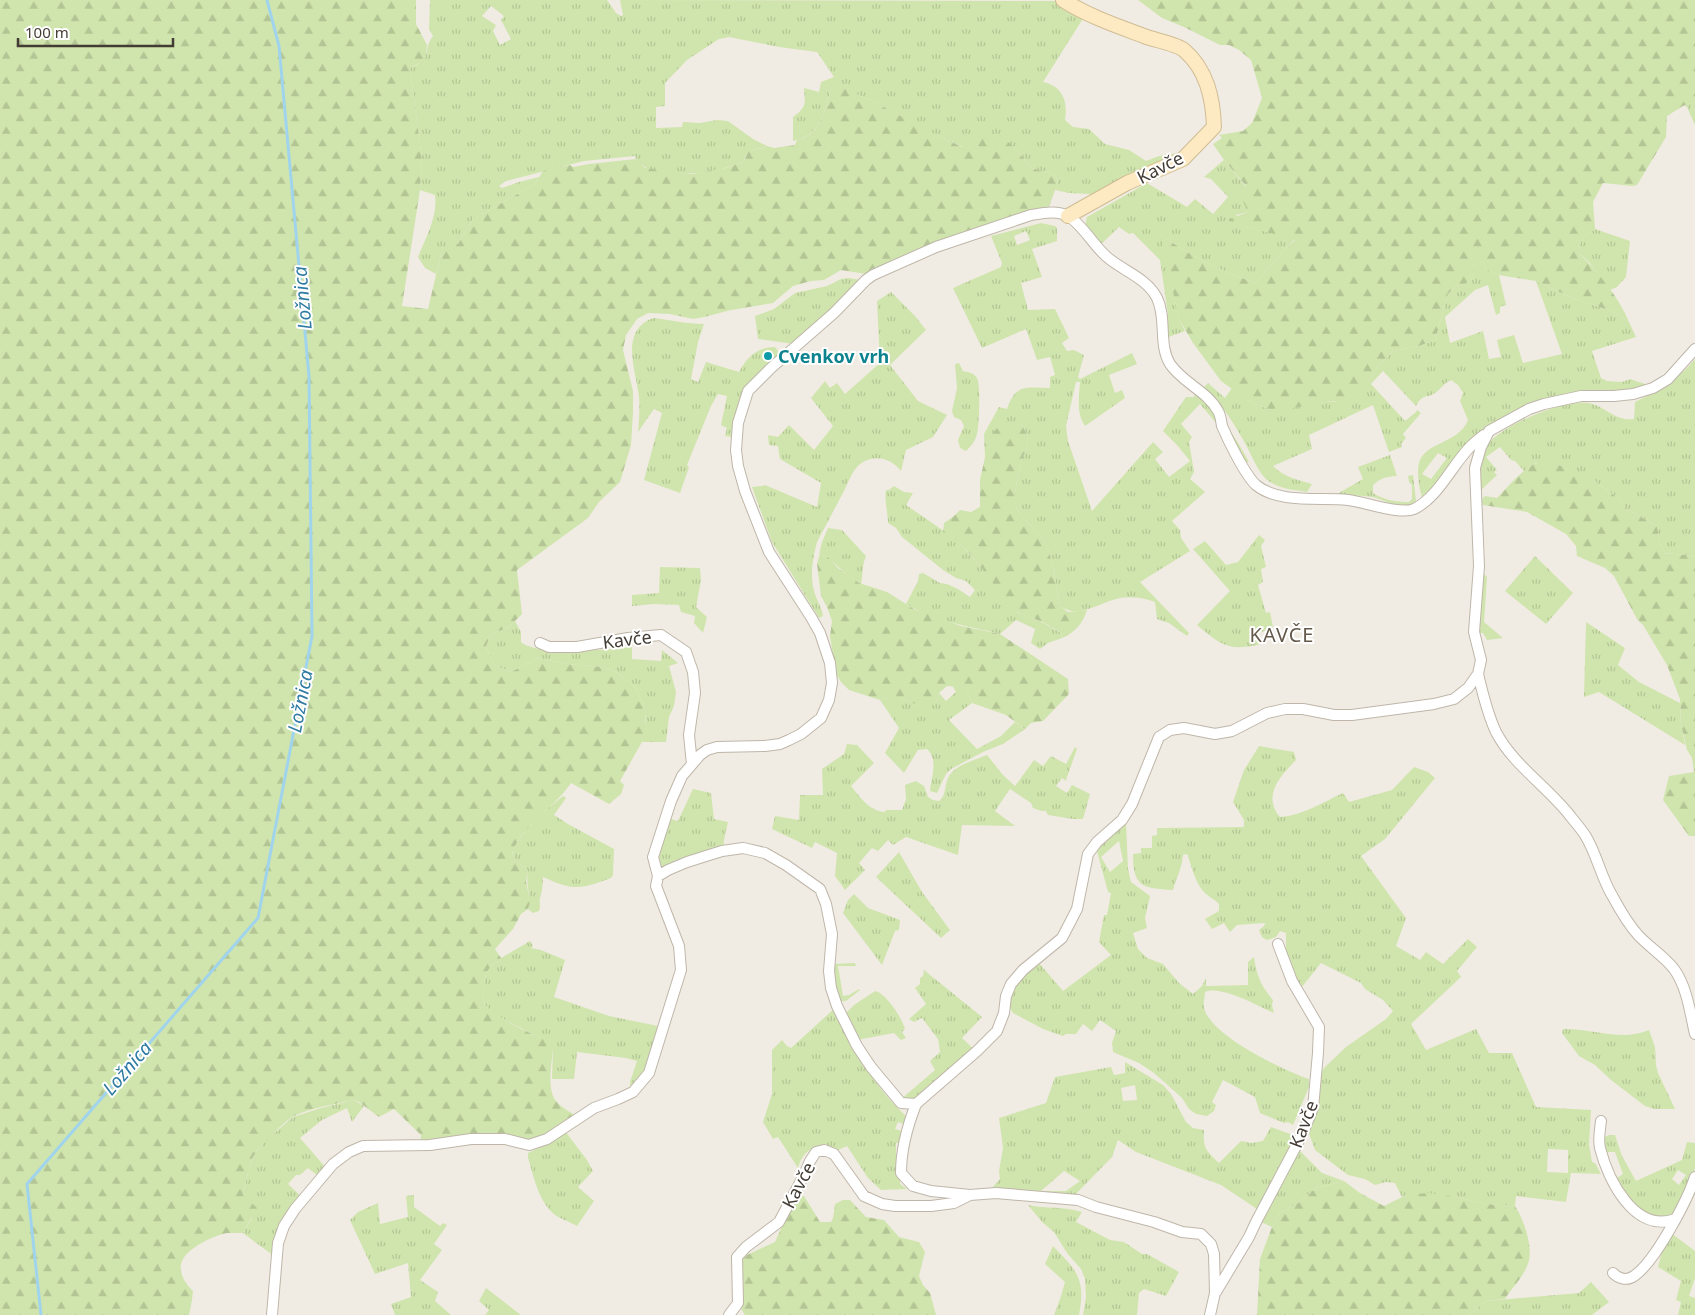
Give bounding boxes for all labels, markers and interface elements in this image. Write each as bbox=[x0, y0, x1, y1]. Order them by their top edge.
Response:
scale bar bbox=[18, 15, 172, 47]
text: 100 m bbox=[25, 22, 69, 42]
street label: Kavče bbox=[1133, 145, 1187, 189]
water label: Ložnica bbox=[286, 265, 318, 331]
place label: Cvenkov vrh bbox=[778, 344, 889, 368]
marker: Cvenkov vrh bbox=[762, 350, 774, 362]
district label: KAVČE bbox=[1250, 621, 1314, 648]
street label: Kavče bbox=[601, 624, 653, 654]
water label: Ložnica bbox=[281, 667, 319, 735]
water label: Ložnica bbox=[96, 1035, 158, 1100]
street label: Kavče bbox=[1283, 1097, 1323, 1151]
street label: Kavče bbox=[776, 1158, 820, 1212]

